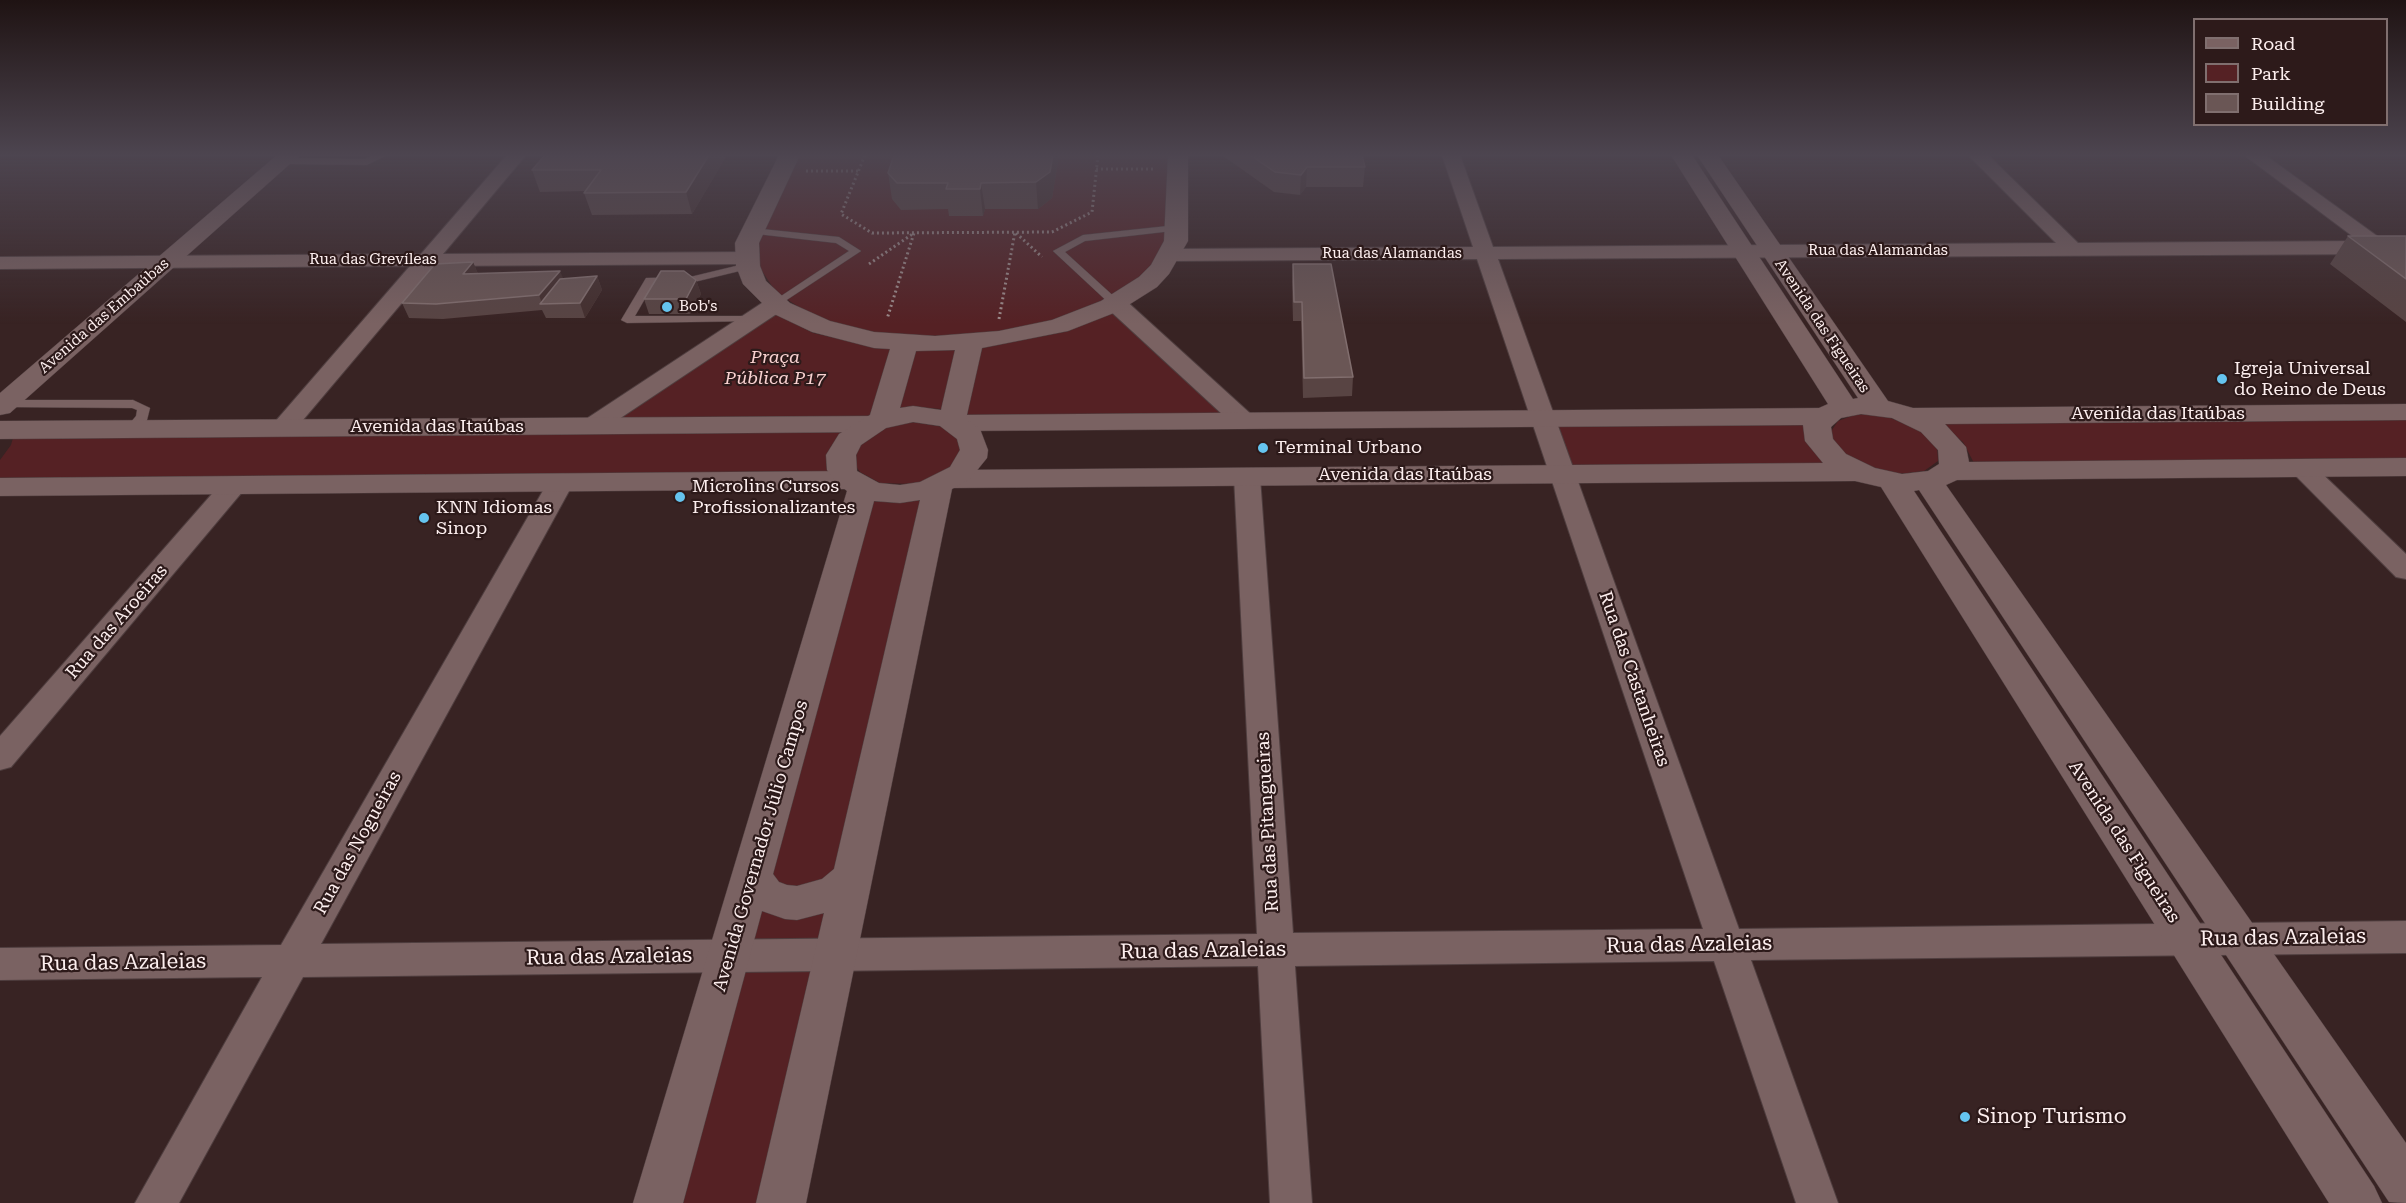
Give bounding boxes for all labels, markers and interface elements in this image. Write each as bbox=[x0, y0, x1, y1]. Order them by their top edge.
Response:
legend bbox=[2193, 18, 2388, 126]
text: Road bbox=[2251, 33, 2295, 54]
text: Park bbox=[2251, 63, 2291, 84]
text: Building bbox=[2251, 93, 2325, 114]
street label: Rua das Alamandas bbox=[1808, 242, 1948, 260]
street label: Rua das Alamandas bbox=[1322, 245, 1462, 263]
street label: Rua das Grevíleas bbox=[309, 251, 437, 269]
street label: Avenida das Embaúbas bbox=[35, 255, 173, 377]
street label: Avenida das Figueiras bbox=[1771, 256, 1873, 396]
place label: Bob's bbox=[679, 298, 717, 316]
marker: Bob's bbox=[660, 300, 674, 314]
park label: Praça Pública P17 bbox=[725, 347, 825, 389]
place label: Igreja Universal do Reino de Deus bbox=[2234, 358, 2386, 400]
marker: Igreja Universal do Reino de Deus bbox=[2215, 372, 2229, 386]
street label: Avenida das Itaúbas bbox=[2071, 403, 2245, 425]
street label: Avenida das Itaúbas bbox=[350, 416, 524, 438]
place label: Terminal Urbano bbox=[1275, 437, 1422, 459]
marker: Terminal Urbano bbox=[1256, 441, 1270, 455]
street label: Avenida das Itaúbas bbox=[1318, 464, 1492, 486]
place label: Microlins Cursos Profissionalizantes bbox=[692, 476, 855, 518]
marker: Microlins Cursos Profissionalizantes bbox=[673, 490, 687, 504]
place label: KNN Idiomas Sinop bbox=[436, 497, 552, 540]
marker: KNN Idiomas Sinop bbox=[417, 511, 431, 525]
street label: Rua das Aroeiras bbox=[62, 561, 172, 683]
street label: Rua das Castanheiras bbox=[1594, 589, 1674, 769]
street label: Avenida Governador Júlio Campos bbox=[709, 698, 813, 994]
street label: Rua das Pitangueiras bbox=[1253, 732, 1283, 912]
street label: Avenida das Figueiras bbox=[2064, 757, 2184, 927]
street label: Rua das Nogueiras bbox=[310, 768, 406, 918]
street label: Rua das Azaleias bbox=[2200, 924, 2366, 952]
street label: Rua das Azaleias bbox=[1606, 931, 1772, 959]
street label: Rua das Azaleias bbox=[1120, 937, 1286, 965]
street label: Rua das Azaleias bbox=[526, 943, 692, 971]
street label: Rua das Azaleias bbox=[40, 949, 206, 977]
place label: Sinop Turismo bbox=[1977, 1104, 2127, 1130]
marker: Sinop Turismo bbox=[1958, 1110, 1972, 1124]

